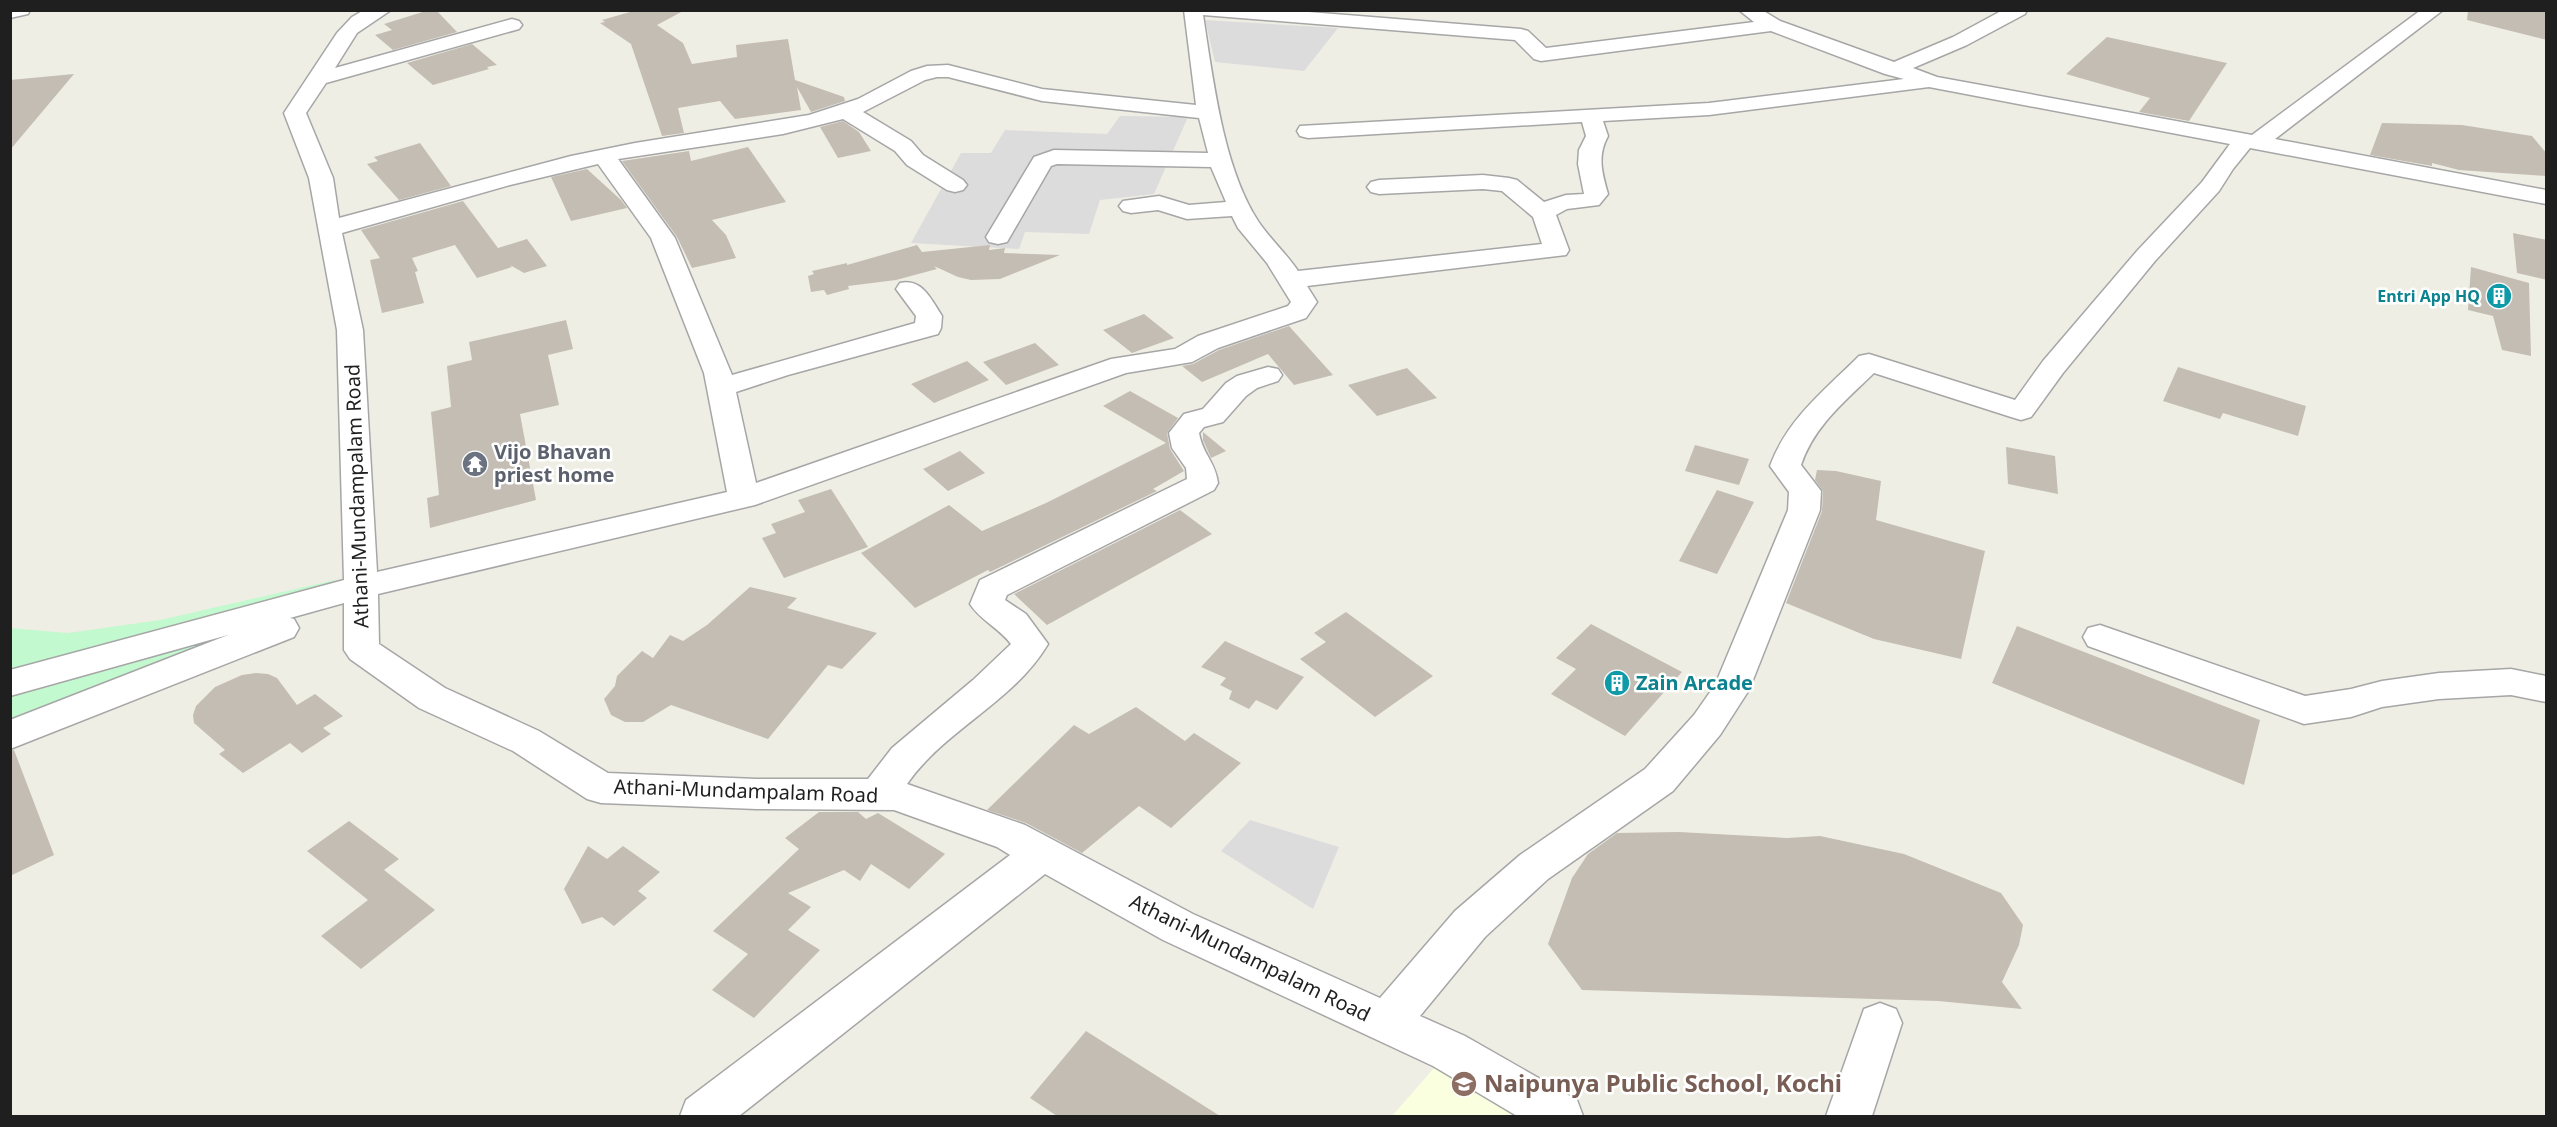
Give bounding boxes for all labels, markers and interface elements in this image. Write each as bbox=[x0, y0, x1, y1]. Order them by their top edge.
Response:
building icon: Entri App HQ bbox=[2484, 281, 2514, 311]
place label: Entri App HQ bbox=[2377, 285, 2480, 307]
street label: Athani-Mundampalam Road bbox=[338, 363, 375, 629]
place label: Vijo Bhavan priest home bbox=[494, 438, 614, 488]
temple icon: Vijo Bhavan priest home bbox=[460, 449, 490, 479]
building icon: Zain Arcade bbox=[1602, 668, 1632, 698]
place label: Zain Arcade bbox=[1636, 669, 1753, 696]
street label: Athani-Mundampalam Road bbox=[613, 772, 879, 809]
street label: Athani-Mundampalam Road bbox=[1125, 887, 1375, 1028]
place label: Naipunya Public School, Kochi bbox=[1484, 1066, 1842, 1099]
school or university icon: Naipunya Public School, Kochi bbox=[1449, 1069, 1479, 1099]

